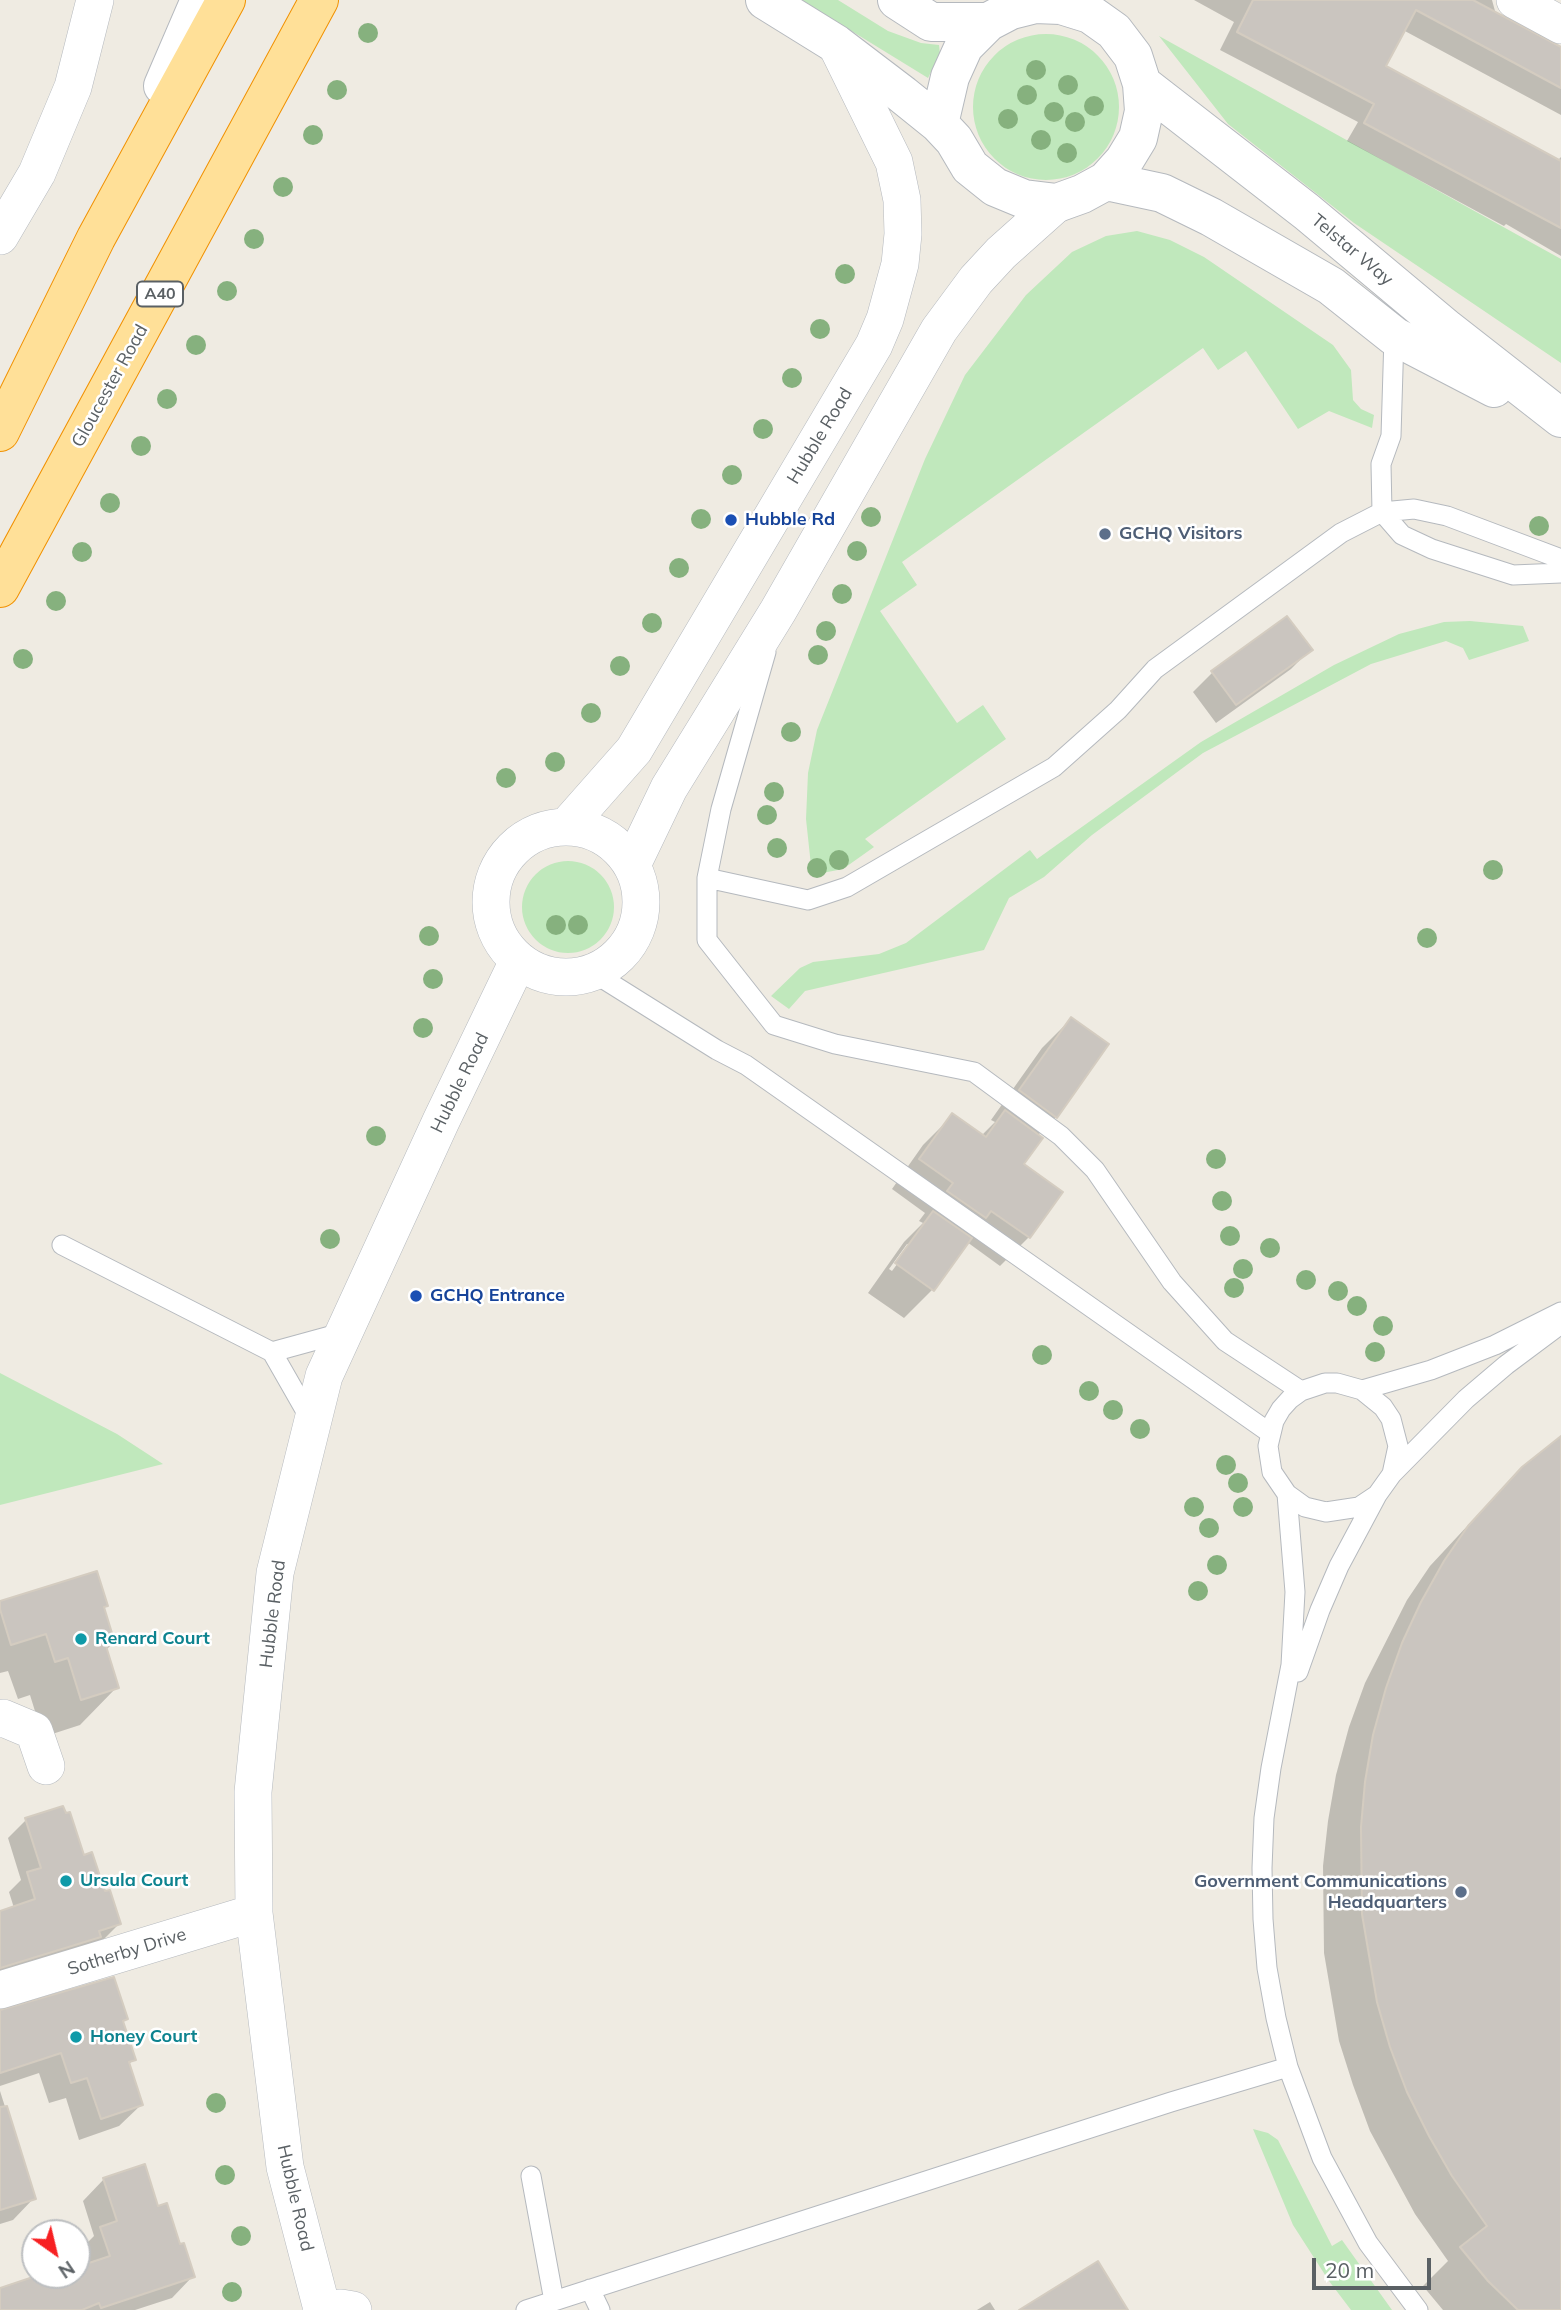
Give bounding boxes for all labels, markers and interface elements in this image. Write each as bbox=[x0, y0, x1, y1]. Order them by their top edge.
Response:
street label: Telstar Way bbox=[1307, 210, 1397, 290]
road number: A40 bbox=[137, 282, 183, 306]
street label: Gloucester Road bbox=[67, 321, 153, 451]
street label: Hubble Road bbox=[783, 384, 857, 488]
place label: Hubble Rd bbox=[745, 509, 835, 531]
marker: Hubble Rd bbox=[723, 512, 739, 528]
place label: GCHQ Visitors bbox=[1119, 523, 1242, 545]
marker: GCHQ Visitors bbox=[1097, 526, 1113, 542]
street label: Hubble Road bbox=[426, 1029, 494, 1137]
place label: GCHQ Entrance bbox=[430, 1285, 565, 1307]
marker: GCHQ Entrance bbox=[408, 1288, 424, 1304]
street label: Hubble Road bbox=[256, 1559, 290, 1669]
place label: Renard Court bbox=[95, 1628, 210, 1650]
marker: Renard Court bbox=[73, 1631, 89, 1647]
place label: Ursula Court bbox=[80, 1870, 188, 1892]
place label: Government Communications Headquarters bbox=[1194, 1871, 1447, 1913]
marker: Ursula Court bbox=[58, 1873, 74, 1889]
marker: Government Communications Headquarters bbox=[1453, 1884, 1469, 1900]
street label: Sotherby Drive bbox=[65, 1924, 189, 1980]
place label: Honey Court bbox=[90, 2026, 197, 2048]
marker: Honey Court bbox=[68, 2029, 84, 2045]
street label: Hubble Road bbox=[272, 2143, 318, 2253]
north arrow bbox=[21, 2219, 91, 2289]
scale bar bbox=[1316, 2244, 1435, 2288]
text: N bbox=[54, 2256, 79, 2284]
text: 20 m bbox=[1325, 2257, 1374, 2283]

